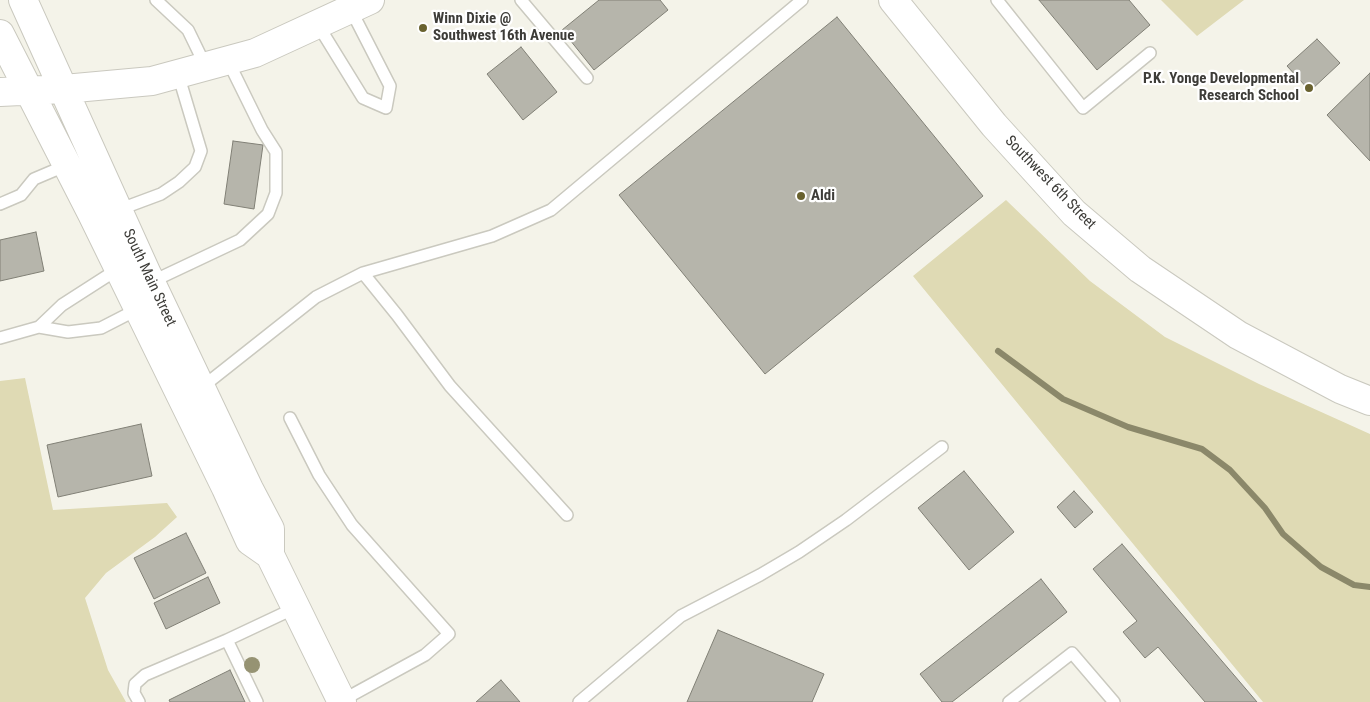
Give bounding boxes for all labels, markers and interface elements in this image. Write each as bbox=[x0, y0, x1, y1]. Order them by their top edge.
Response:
place label: Winn Dixie @ Southwest 16th Avenue bbox=[433, 10, 574, 45]
marker: Winn Dixie @ Southwest 16th Avenue bbox=[417, 22, 429, 34]
place label: P.K. Yonge Developmental Research School bbox=[1143, 70, 1299, 105]
marker: P.K. Yonge Developmental Research School bbox=[1303, 82, 1315, 94]
street label: Southwest 6th Street bbox=[1001, 132, 1099, 234]
place label: Aldi bbox=[811, 187, 835, 205]
marker: Aldi bbox=[795, 190, 807, 202]
street label: South Main Street bbox=[119, 226, 179, 330]

